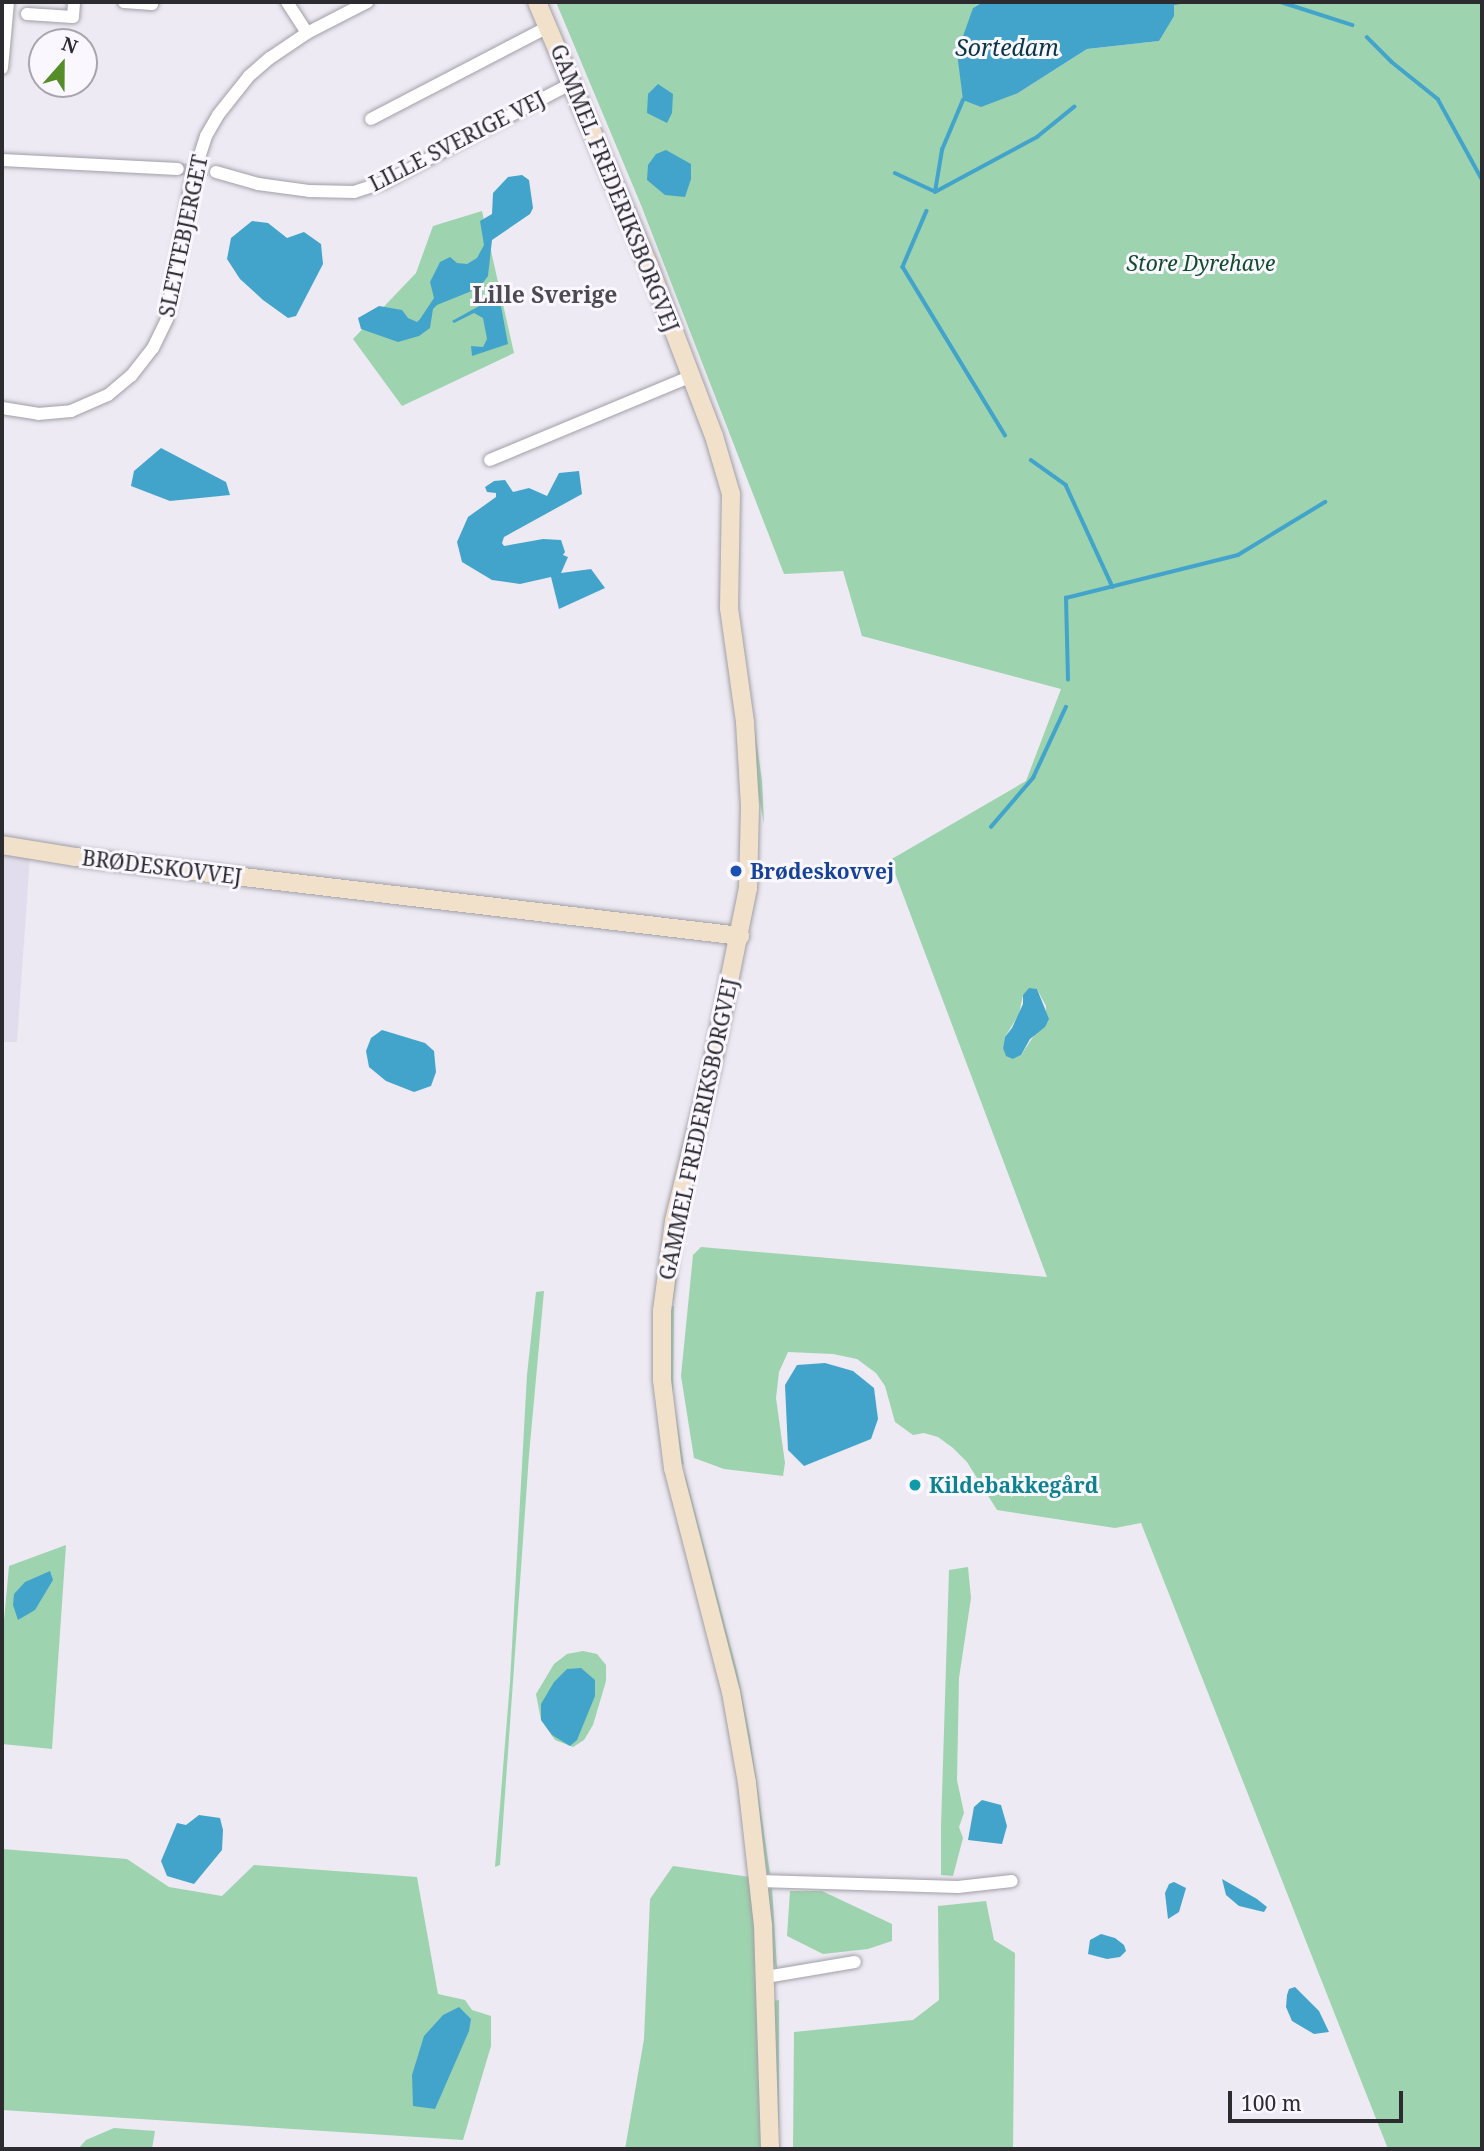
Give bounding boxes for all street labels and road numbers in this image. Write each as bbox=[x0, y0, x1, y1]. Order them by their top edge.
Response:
street label: GAMMEL FREDERIKSBORGVEJ bbox=[546, 40, 684, 336]
street label: LILLE SVERIGE VEJ bbox=[365, 86, 549, 196]
street label: SLETTEBJERGET bbox=[154, 153, 212, 319]
street label: BRØDESKOVVEJ bbox=[81, 845, 243, 889]
street label: GAMMEL FREDERIKSBORGVEJ bbox=[654, 976, 742, 1282]

